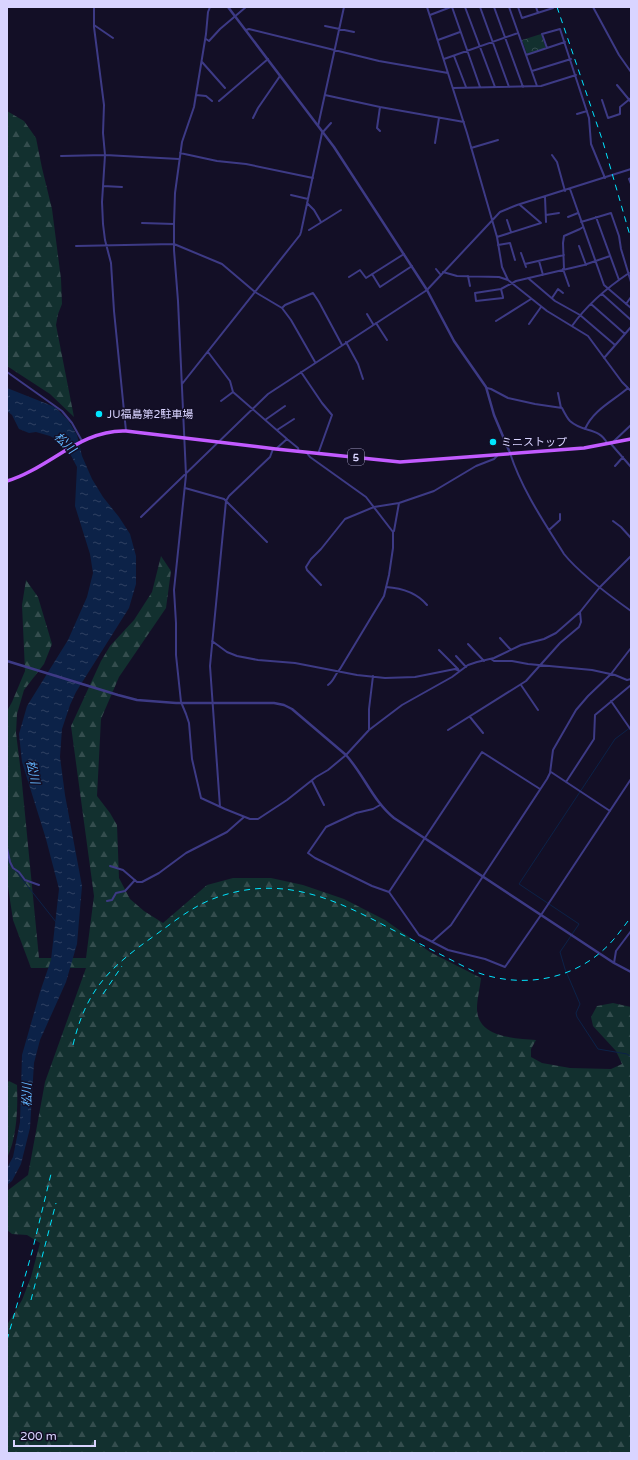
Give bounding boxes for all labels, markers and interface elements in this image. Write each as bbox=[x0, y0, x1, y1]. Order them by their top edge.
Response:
place label: JU福島第2駐車場 bbox=[107, 408, 193, 421]
marker: JU福島第2駐車場 bbox=[94, 409, 104, 419]
water label: 松川 bbox=[51, 430, 80, 458]
place label: ミニストップ bbox=[501, 436, 567, 449]
marker: ミニストップ bbox=[488, 437, 498, 447]
road number: 5 bbox=[348, 449, 364, 465]
water label: 松川 bbox=[24, 759, 43, 787]
water label: 松川 bbox=[20, 1081, 34, 1107]
scale bar bbox=[14, 1422, 95, 1448]
text: 200 m bbox=[20, 1429, 57, 1443]

